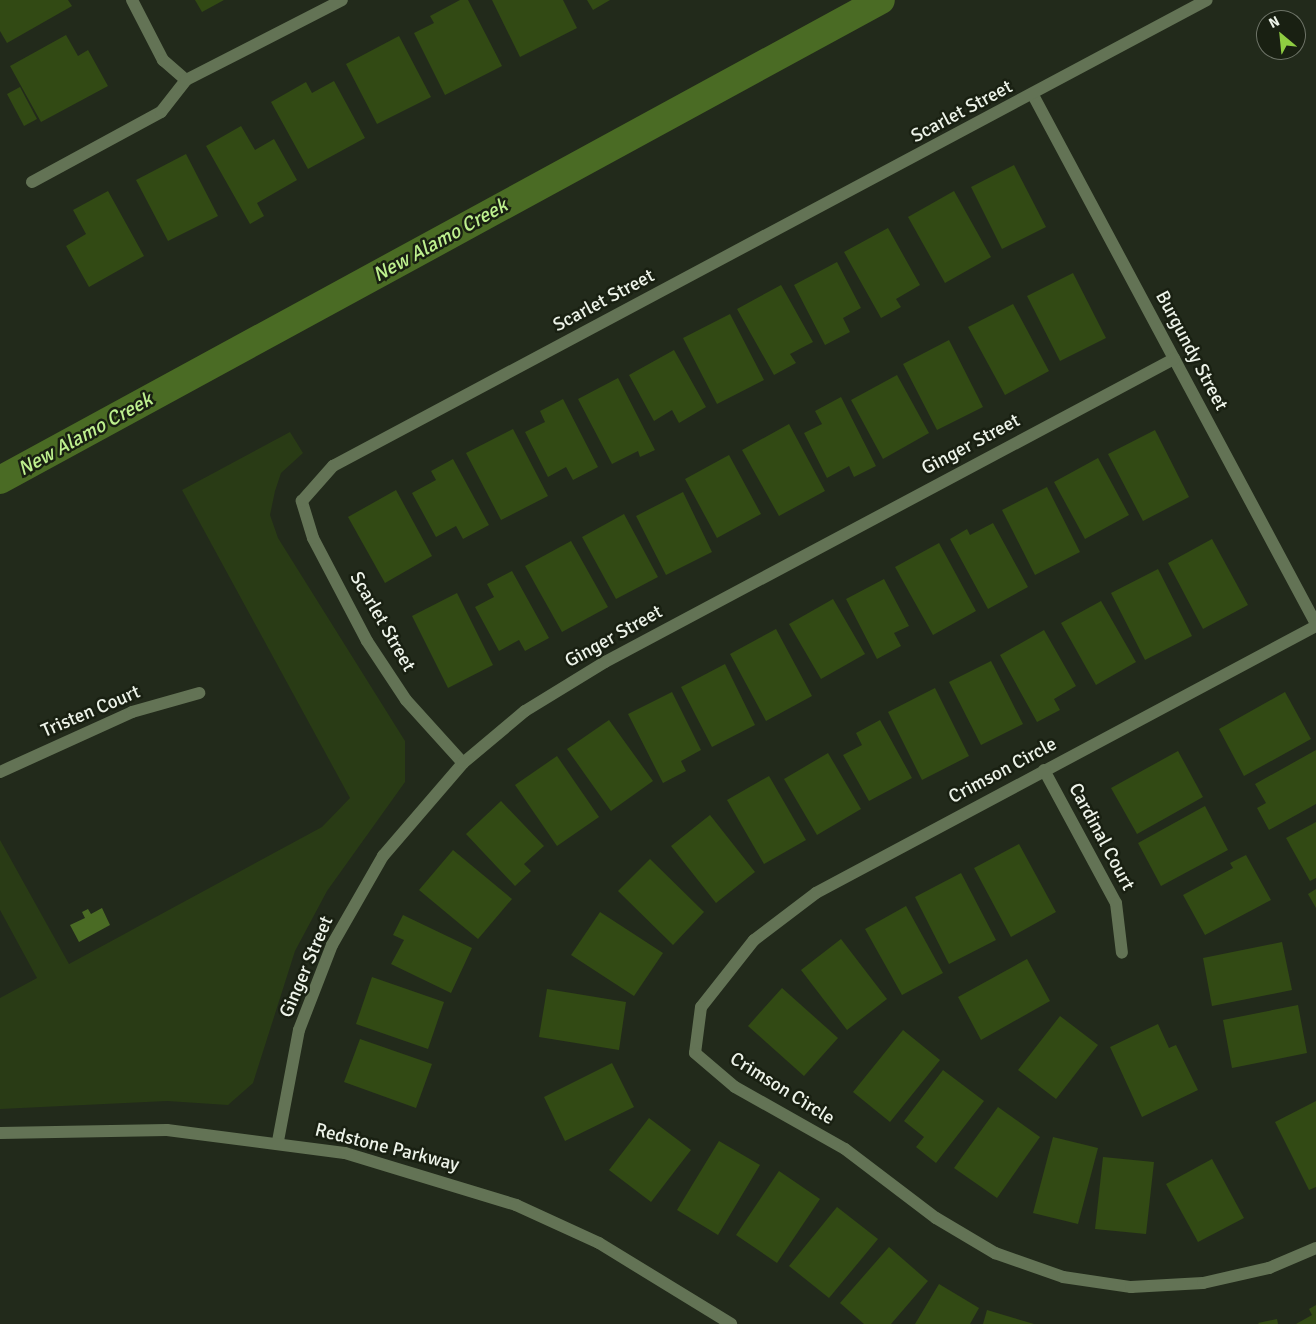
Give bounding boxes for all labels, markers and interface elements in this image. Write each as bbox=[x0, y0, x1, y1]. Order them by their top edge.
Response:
north arrow bbox=[1256, 10, 1306, 60]
text: N bbox=[1266, 12, 1282, 32]
street label: Scarlet Street bbox=[907, 76, 1017, 148]
water label: New Alamo Creek bbox=[369, 193, 511, 287]
street label: Scarlet Street bbox=[549, 265, 659, 337]
street label: Burgundy Street bbox=[1150, 287, 1232, 415]
water label: New Alamo Creek bbox=[14, 387, 156, 481]
street label: Ginger Street bbox=[918, 410, 1024, 480]
street label: Scarlet Street bbox=[344, 568, 420, 676]
street label: Ginger Street bbox=[561, 601, 667, 673]
street label: Tristen Court bbox=[38, 681, 144, 743]
street label: Crimson Circle bbox=[945, 733, 1061, 809]
street label: Cardinal Court bbox=[1063, 779, 1139, 895]
street label: Ginger Street bbox=[275, 913, 339, 1021]
street label: Crimson Circle bbox=[726, 1048, 838, 1130]
street label: Redstone Parkway bbox=[313, 1119, 461, 1177]

